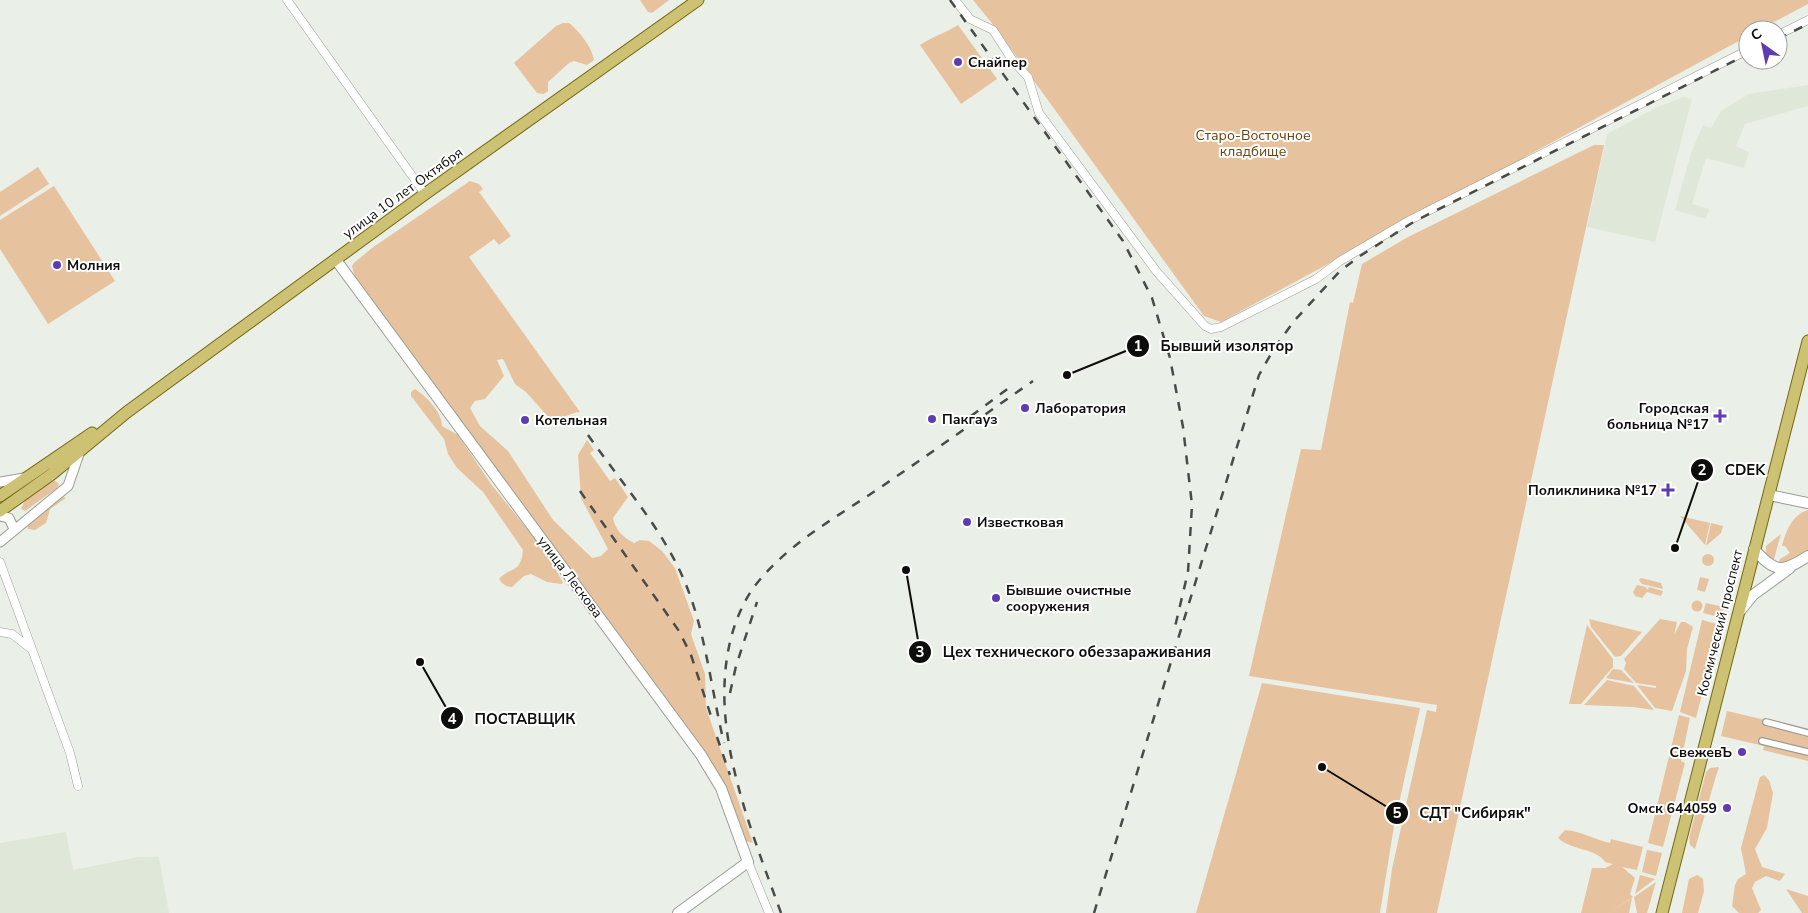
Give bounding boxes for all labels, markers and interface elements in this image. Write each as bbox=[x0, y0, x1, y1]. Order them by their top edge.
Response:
north arrow bbox=[1738, 20, 1788, 70]
text: С bbox=[1747, 24, 1766, 45]
place label: Снайпер bbox=[968, 53, 1027, 72]
marker: Снайпер bbox=[952, 56, 964, 68]
park label: Старо-Восточное кладбище bbox=[1195, 126, 1311, 161]
street label: улица 10 лет Октября bbox=[339, 143, 467, 243]
place label: Молния bbox=[67, 256, 120, 275]
marker: Молния bbox=[51, 259, 63, 271]
callout: Бывший изолятор bbox=[1125, 331, 1303, 361]
text: 1 bbox=[1133, 336, 1143, 356]
text: Бывший изолятор bbox=[1161, 336, 1293, 356]
place label: Лаборатория bbox=[1035, 399, 1126, 418]
place label: Городская больница №17 bbox=[1607, 399, 1709, 434]
marker: Лаборатория bbox=[1019, 402, 1031, 414]
marker: Городская больница №17 bbox=[1713, 409, 1727, 423]
place label: Пакгауз bbox=[942, 410, 997, 429]
place label: Котельная bbox=[535, 411, 607, 430]
marker: Пакгауз bbox=[926, 413, 938, 425]
marker: Котельная bbox=[519, 414, 531, 426]
callout: CDEK bbox=[1690, 455, 1775, 485]
text: 2 bbox=[1697, 460, 1707, 480]
text: CDEK bbox=[1725, 460, 1766, 480]
place label: Поликлиника №17 bbox=[1528, 481, 1657, 500]
marker: Поликлиника №17 bbox=[1661, 483, 1675, 497]
place label: Известковая bbox=[977, 513, 1064, 532]
marker: Известковая bbox=[961, 516, 973, 528]
street label: улица Лескова bbox=[533, 532, 607, 622]
street label: Космический проспект bbox=[1693, 547, 1748, 698]
place label: Бывшие очистные сооружения bbox=[1006, 581, 1131, 616]
marker: Бывшие очистные сооружения bbox=[990, 592, 1002, 604]
callout: Цех технического обеззараживания bbox=[908, 637, 1221, 667]
text: 3 bbox=[915, 642, 925, 662]
text: Цех технического обеззараживания bbox=[943, 642, 1211, 662]
callout: ПОСТАВЩИК bbox=[439, 703, 585, 733]
text: 4 bbox=[447, 709, 457, 729]
text: ПОСТАВЩИК bbox=[475, 709, 576, 729]
place label: СвежевЪ bbox=[1669, 743, 1732, 762]
marker: СвежевЪ bbox=[1736, 746, 1748, 758]
callout: СДТ "Сибиряк" bbox=[1384, 798, 1541, 828]
place label: Омск 644059 bbox=[1628, 799, 1717, 818]
marker: Омск 644059 bbox=[1721, 802, 1733, 814]
text: 5 bbox=[1392, 803, 1402, 823]
text: СДТ "Сибиряк" bbox=[1419, 803, 1531, 823]

